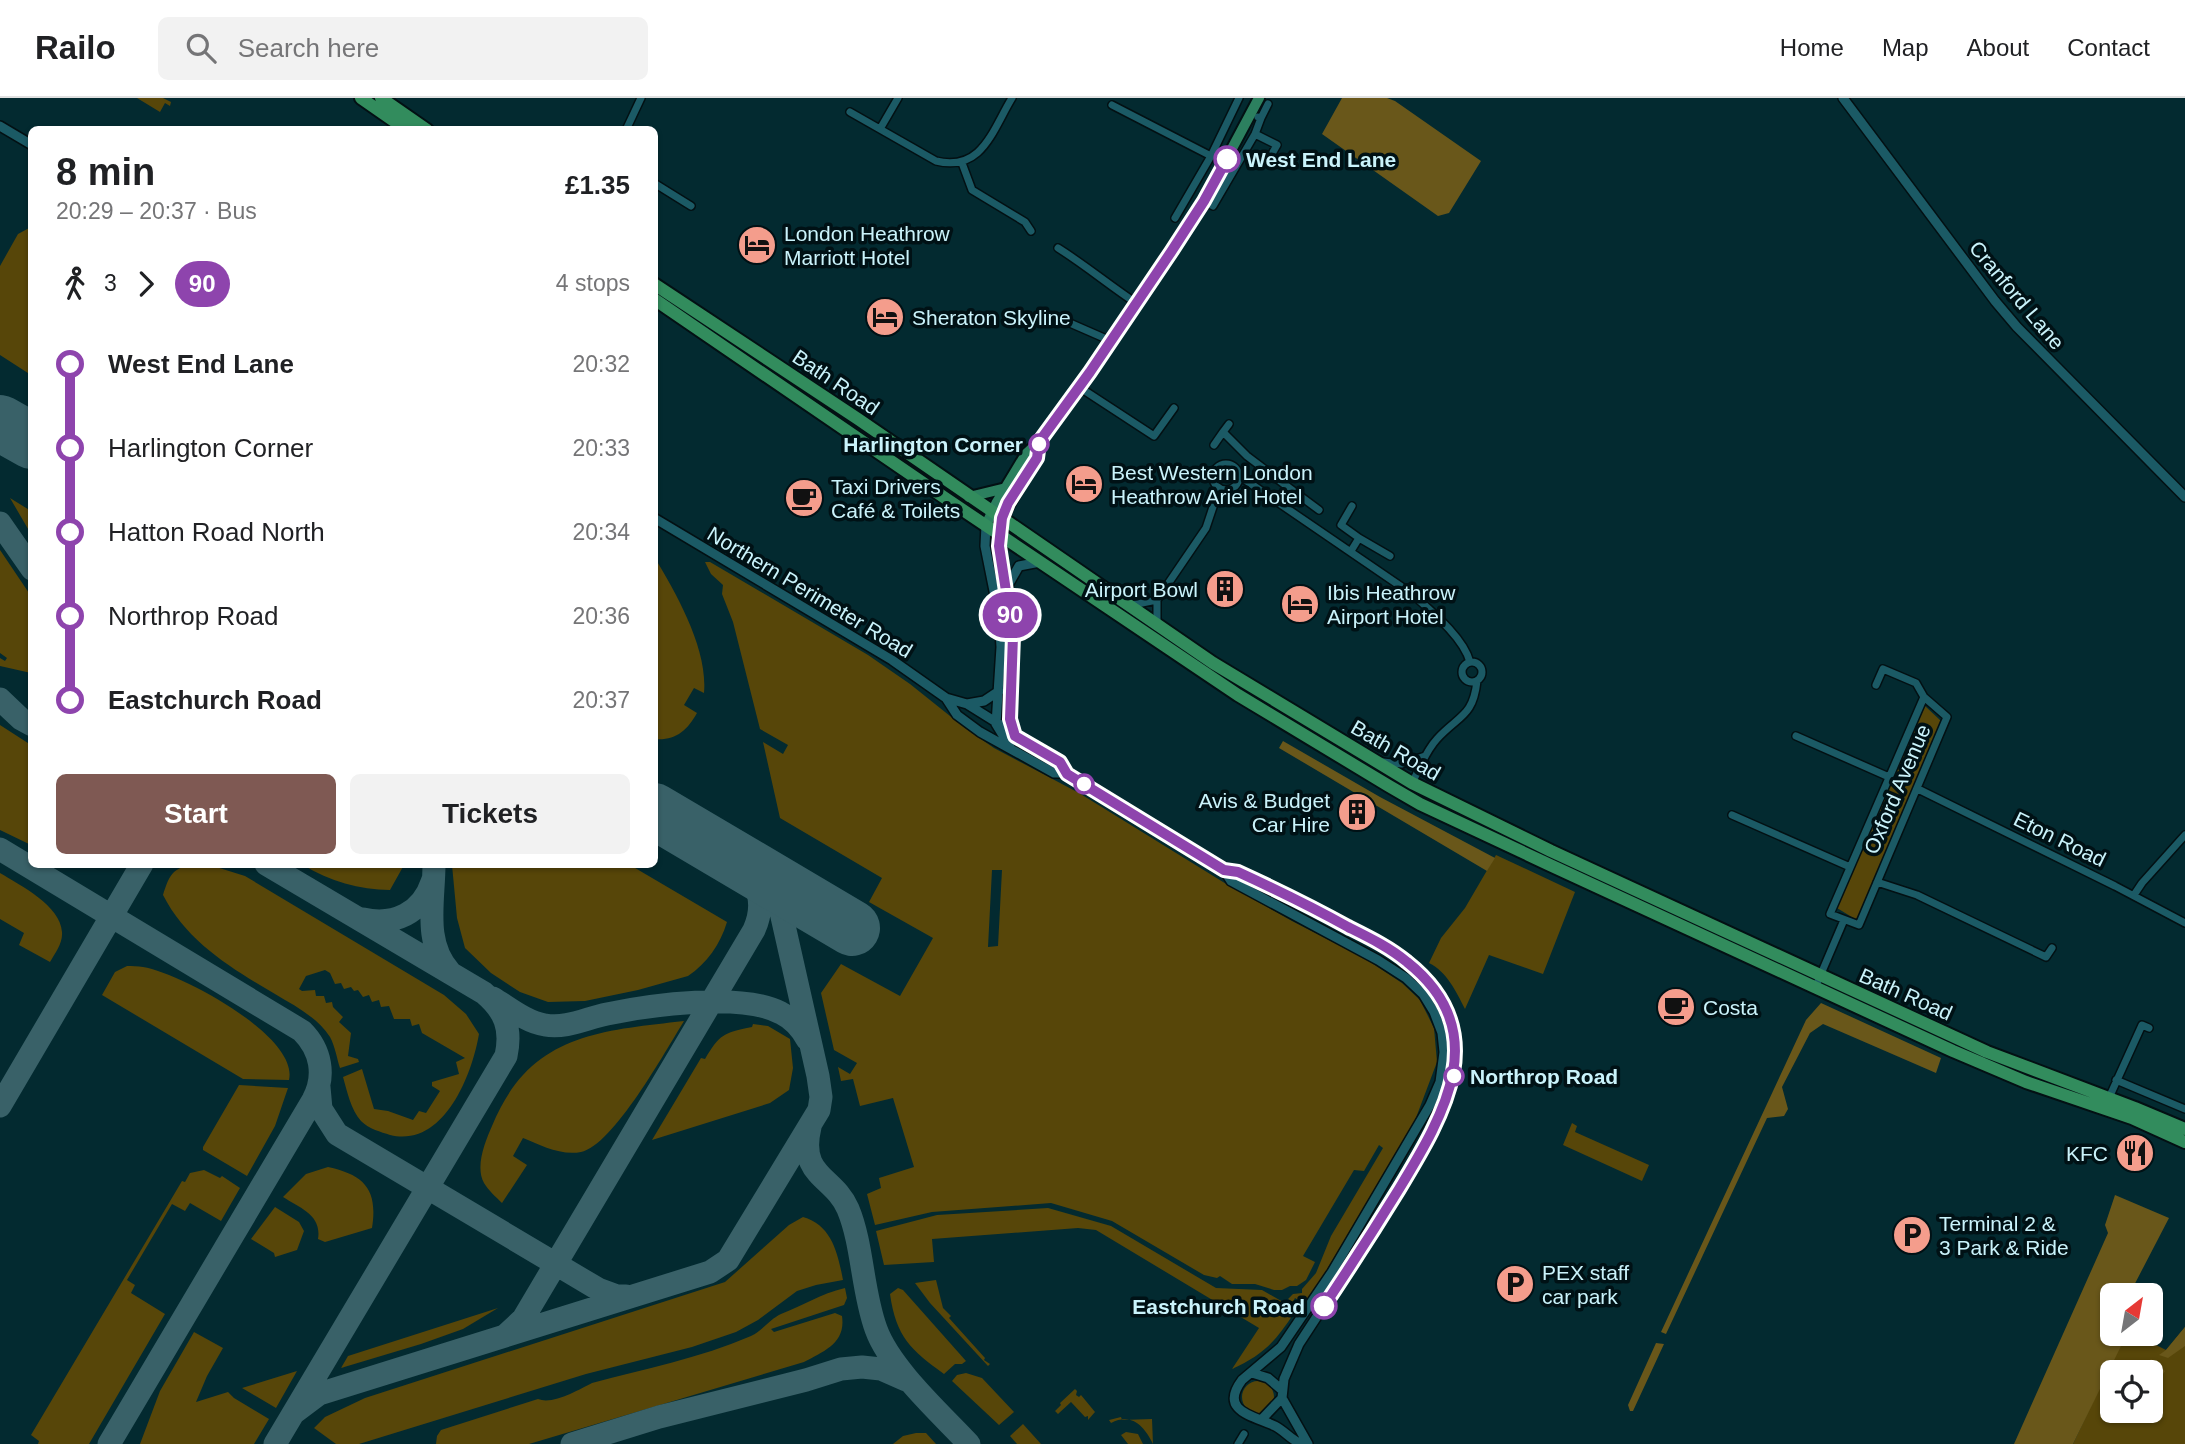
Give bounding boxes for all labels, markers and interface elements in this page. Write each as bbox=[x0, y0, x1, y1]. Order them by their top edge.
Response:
search box bbox=[158, 17, 648, 80]
text: Railo bbox=[35, 29, 116, 66]
icon: search bbox=[182, 29, 220, 67]
text: Search here bbox=[238, 33, 379, 63]
text: Home bbox=[1780, 34, 1844, 61]
text: Map bbox=[1882, 34, 1929, 61]
text: About bbox=[1967, 34, 2029, 61]
text: Contact bbox=[2067, 34, 2150, 61]
marker: West End Lane bbox=[1214, 146, 1240, 172]
place label: West End Lane bbox=[1246, 148, 1396, 171]
text: 8 min bbox=[56, 151, 155, 193]
text: £1.35 bbox=[565, 170, 630, 200]
text: 20:29 – 20:37 · Bus bbox=[56, 198, 257, 224]
place label: London Heathrow Marriott Hotel bbox=[784, 222, 951, 269]
hotel icon: London Heathrow Marriott Hotel bbox=[736, 224, 778, 266]
street label: Cranford Lane bbox=[1965, 236, 2069, 354]
icon: walk bbox=[56, 265, 94, 303]
icon: forward bbox=[127, 265, 165, 303]
text: 3 bbox=[104, 270, 117, 296]
text: 90 bbox=[189, 270, 216, 297]
text: 4 stops bbox=[556, 270, 630, 296]
hotel icon: Sheraton Skyline bbox=[864, 296, 906, 338]
place label: Sheraton Skyline bbox=[912, 306, 1071, 329]
street label: Bath Road bbox=[788, 345, 884, 419]
text: West End Lane bbox=[108, 349, 294, 379]
text: 20:32 bbox=[572, 351, 630, 377]
text: Harlington Corner bbox=[108, 433, 313, 463]
place label: Harlington Corner bbox=[843, 433, 1023, 456]
marker: Harlington Corner bbox=[1029, 434, 1049, 454]
text: 20:33 bbox=[572, 435, 630, 461]
place label: Best Western London Heathrow Ariel Hotel bbox=[1111, 461, 1313, 508]
hotel icon: Best Western London Heathrow Ariel Hotel bbox=[1063, 463, 1105, 505]
place label: Taxi Drivers Café & Toilets bbox=[831, 475, 960, 522]
cafe icon: Taxi Drivers Café & Toilets bbox=[783, 477, 825, 519]
text: Hatton Road North bbox=[108, 517, 325, 547]
text: 20:34 bbox=[572, 519, 630, 545]
street label: Northern Perimeter Road bbox=[704, 522, 916, 662]
building icon: Airport Bowl bbox=[1204, 568, 1246, 610]
place label: Airport Bowl bbox=[1085, 578, 1198, 601]
place label: Ibis Heathrow Airport Hotel bbox=[1327, 581, 1456, 628]
hotel icon: Ibis Heathrow Airport Hotel bbox=[1279, 583, 1321, 625]
line badge: 90 bbox=[978, 592, 1042, 638]
text: Northrop Road bbox=[108, 601, 279, 631]
text: 90 bbox=[997, 601, 1023, 628]
text: 20:36 bbox=[572, 603, 630, 629]
text: Eastchurch Road bbox=[108, 685, 322, 715]
text: 20:37 bbox=[572, 687, 630, 713]
street label: Bath Road bbox=[1347, 715, 1445, 785]
street label: Oxford Avenue bbox=[1859, 721, 1935, 857]
button: Start bbox=[56, 774, 336, 854]
button: Tickets bbox=[350, 774, 630, 854]
unlabelled marker bbox=[1074, 774, 1094, 794]
place label: Avis & Budget Car Hire bbox=[1198, 789, 1330, 836]
building icon: Avis & Budget Car Hire bbox=[1336, 791, 1378, 833]
street label: Eton Road bbox=[2010, 807, 2110, 871]
street label: Bath Road bbox=[1856, 963, 1956, 1025]
cafe icon: Costa bbox=[1655, 986, 1697, 1028]
place label: Costa bbox=[1703, 996, 1758, 1019]
place label: Northrop Road bbox=[1470, 1065, 1618, 1088]
marker: Northrop Road bbox=[1444, 1066, 1464, 1086]
restaurant icon: KFC bbox=[2114, 1132, 2156, 1174]
place label: KFC bbox=[2066, 1142, 2108, 1165]
place label: Terminal 2 & 3 Park & Ride bbox=[1939, 1212, 2069, 1259]
parking icon: Terminal 2 & 3 Park & Ride bbox=[1891, 1214, 1933, 1256]
place label: PEX staff car park bbox=[1542, 1261, 1629, 1308]
parking icon: PEX staff car park bbox=[1494, 1263, 1536, 1305]
north arrow bbox=[2100, 1283, 2163, 1346]
map controls bbox=[2100, 1283, 2163, 1423]
marker: Eastchurch Road bbox=[1311, 1293, 1337, 1319]
place label: Eastchurch Road bbox=[1132, 1295, 1305, 1318]
button: locate bbox=[2100, 1360, 2163, 1423]

